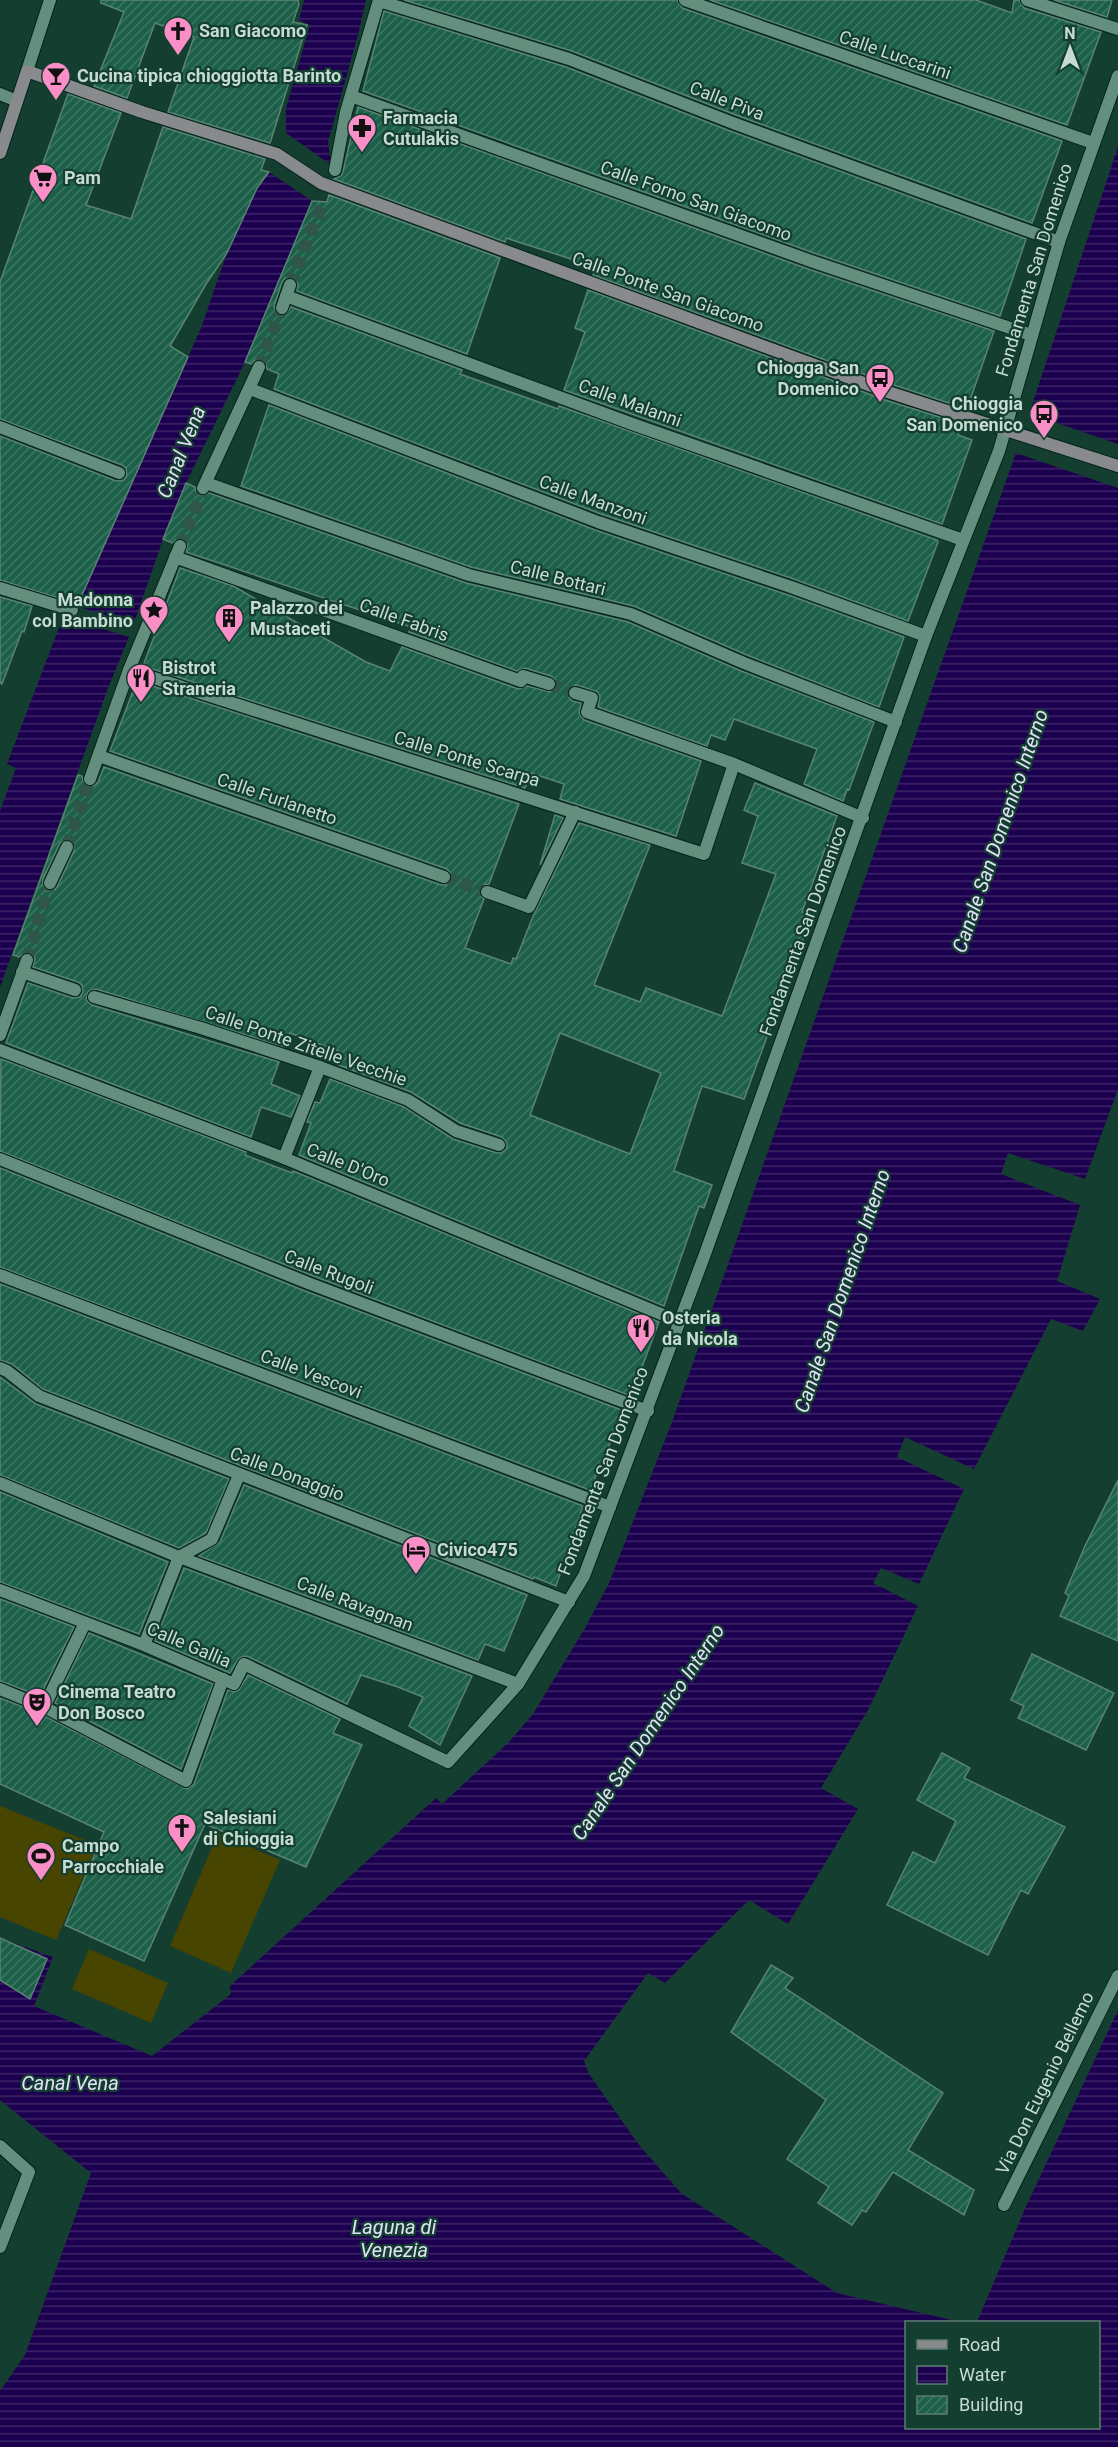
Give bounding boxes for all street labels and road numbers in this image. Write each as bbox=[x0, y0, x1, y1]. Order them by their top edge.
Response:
street label: Calle Luccarini bbox=[836, 26, 954, 83]
street label: Calle Piva bbox=[687, 77, 768, 124]
street label: Calle Forno San Giacomo bbox=[598, 156, 795, 245]
street label: Fondamenta San Domenico bbox=[991, 161, 1076, 379]
street label: Calle Ponte San Giacomo bbox=[569, 247, 767, 336]
street label: Calle Malanni bbox=[576, 374, 685, 431]
street label: Calle Manzoni bbox=[536, 470, 650, 529]
street label: Calle Bottari bbox=[508, 555, 608, 600]
street label: Calle Fabris bbox=[357, 594, 452, 645]
street label: Calle Ponte Scarpa bbox=[392, 726, 543, 791]
street label: Calle Furlanetto bbox=[214, 768, 340, 829]
street label: Fondamenta San Domenico bbox=[755, 823, 850, 1039]
street label: Calle Ponte Zitelle Vecchie bbox=[202, 1001, 410, 1090]
street label: Calle D'Oro bbox=[304, 1138, 393, 1191]
street label: Calle Rugoli bbox=[281, 1245, 377, 1298]
street label: Calle Vescovi bbox=[258, 1345, 365, 1402]
street label: Fondamenta San Domenico bbox=[553, 1364, 652, 1578]
street label: Calle Donaggio bbox=[227, 1442, 347, 1505]
street label: Calle Ravagnan bbox=[294, 1572, 416, 1635]
street label: Calle Gallia bbox=[144, 1617, 234, 1672]
street label: Via Don Eugenio Bellemo bbox=[991, 1988, 1098, 2177]

